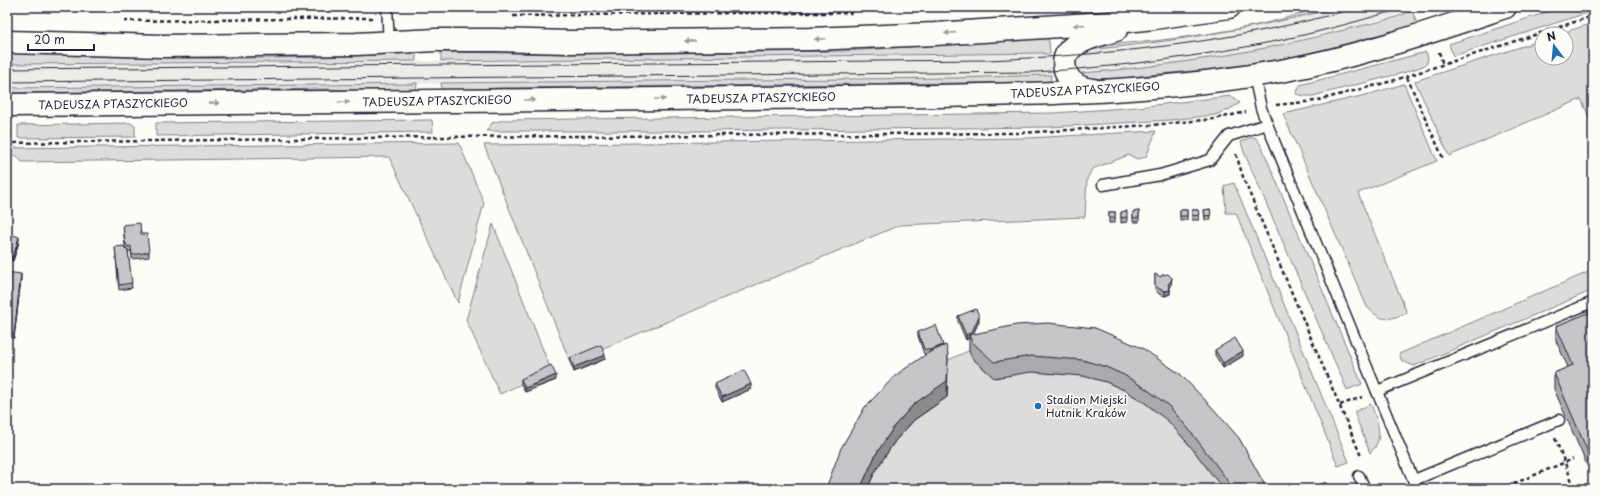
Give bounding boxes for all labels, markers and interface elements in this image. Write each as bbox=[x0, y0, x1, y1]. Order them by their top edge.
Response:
one-way arrow bbox=[1073, 21, 1085, 28]
scale bar bbox=[28, 26, 94, 52]
north arrow bbox=[1534, 26, 1574, 66]
text: N bbox=[1545, 26, 1558, 45]
text: 20 m bbox=[34, 30, 65, 48]
one-way arrow bbox=[943, 30, 956, 36]
one-way arrow bbox=[813, 36, 826, 42]
one-way arrow bbox=[683, 38, 696, 44]
street label: TADEUSZA PTASZYCKIEGO bbox=[1010, 77, 1160, 102]
street label: TADEUSZA PTASZYCKIEGO bbox=[686, 88, 836, 107]
street label: TADEUSZA PTASZYCKIEGO bbox=[362, 91, 512, 110]
street label: TADEUSZA PTASZYCKIEGO bbox=[38, 94, 188, 113]
one-way arrow bbox=[654, 96, 667, 102]
one-way arrow bbox=[524, 97, 537, 103]
one-way arrow bbox=[338, 99, 351, 105]
one-way arrow bbox=[208, 100, 221, 106]
place label: Stadion Miejski Hutnik Kraków bbox=[1046, 391, 1127, 421]
marker: Stadion Miejski Hutnik Kraków bbox=[1033, 401, 1043, 411]

